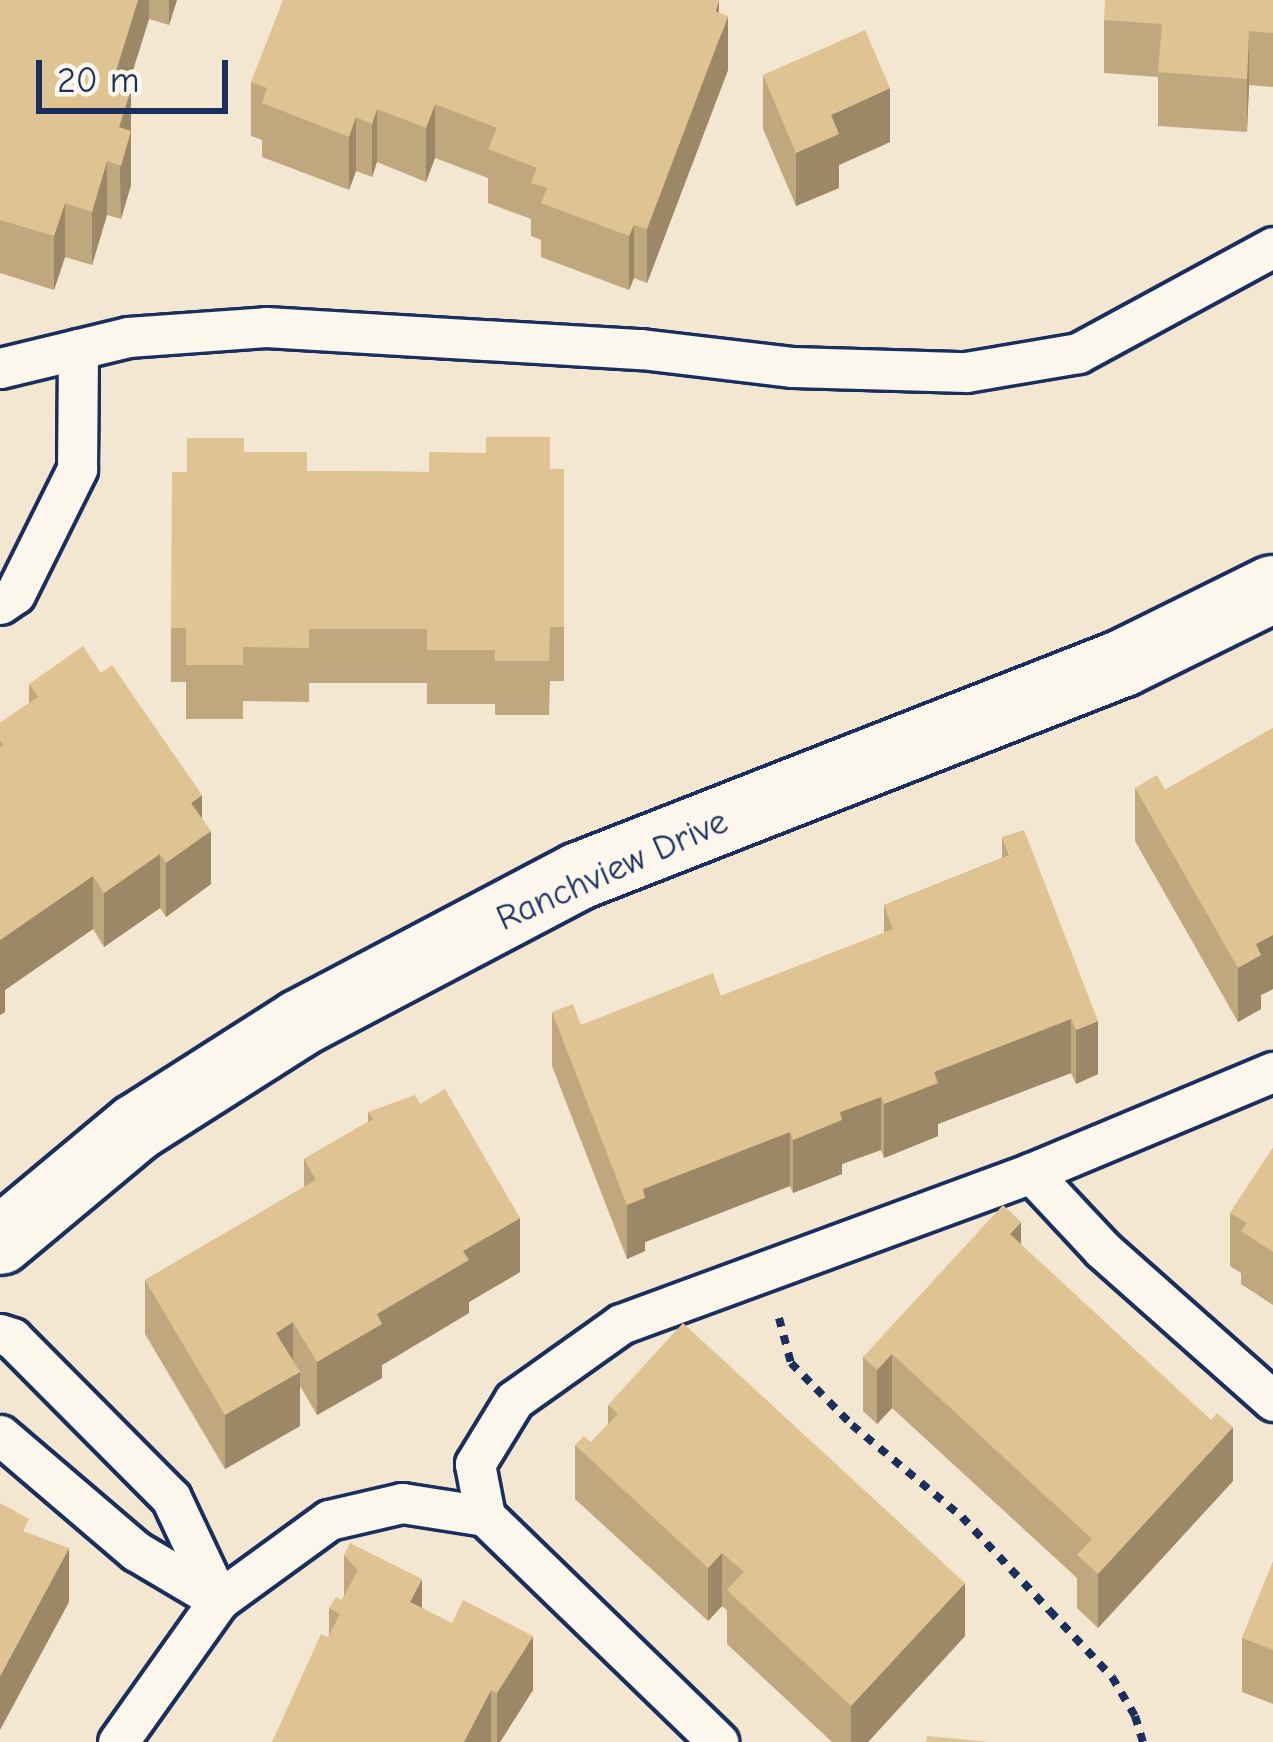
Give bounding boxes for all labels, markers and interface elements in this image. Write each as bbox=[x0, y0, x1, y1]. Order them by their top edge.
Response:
scale bar bbox=[42, 36, 234, 110]
text: 20 m bbox=[57, 60, 140, 101]
street label: Ranchview Drive bbox=[490, 800, 734, 940]

